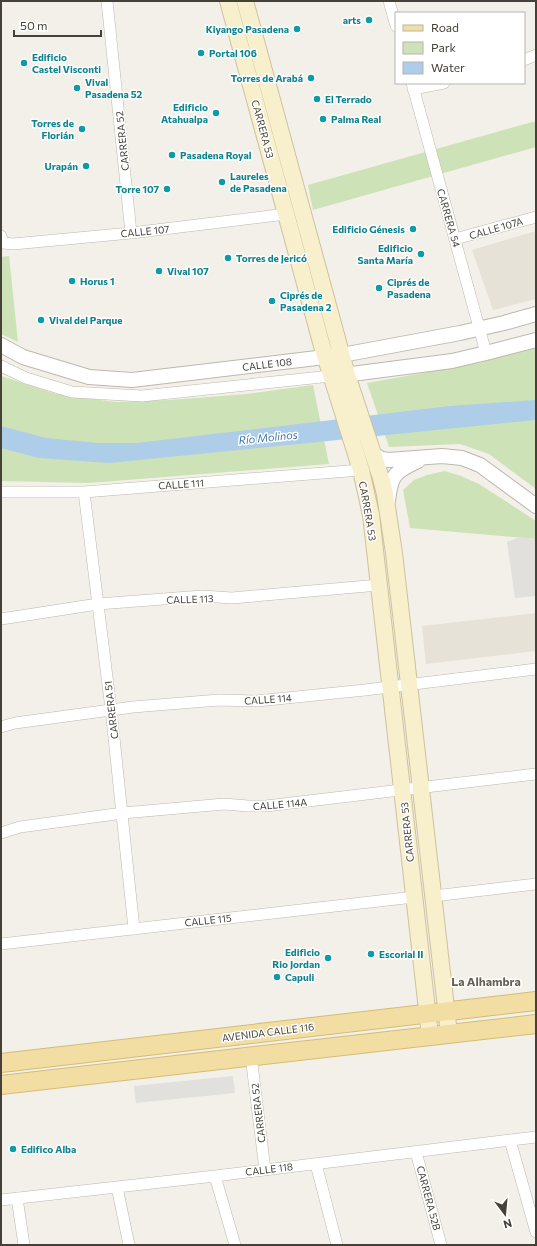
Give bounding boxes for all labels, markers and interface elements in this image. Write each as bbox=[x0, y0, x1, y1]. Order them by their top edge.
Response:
scale bar bbox=[14, 12, 101, 38]
legend bbox=[395, 12, 525, 84]
place label: arts bbox=[343, 14, 361, 26]
marker: arts bbox=[364, 15, 374, 25]
text: 50 m bbox=[20, 18, 48, 32]
text: Road bbox=[431, 20, 459, 34]
place label: Kiyango Pasadena bbox=[206, 23, 289, 35]
marker: Kiyango Pasadena bbox=[292, 24, 302, 34]
text: Park bbox=[431, 40, 457, 54]
place label: Portal 106 bbox=[209, 47, 257, 59]
marker: Portal 106 bbox=[196, 48, 206, 58]
place label: Edificio Castel Visconti bbox=[32, 51, 101, 75]
marker: Edificio Castel Visconti bbox=[19, 58, 29, 68]
text: Water bbox=[431, 60, 465, 74]
place label: Torres de Arabá bbox=[231, 72, 303, 84]
marker: Torres de Arabá bbox=[306, 73, 316, 83]
place label: Vival Pasadena 52 bbox=[85, 76, 143, 100]
marker: Vival Pasadena 52 bbox=[72, 83, 82, 93]
place label: El Terrado bbox=[325, 93, 372, 105]
marker: El Terrado bbox=[312, 94, 322, 104]
street label: CARRERA 53 bbox=[249, 98, 277, 160]
place label: Edificio Atahualpa bbox=[161, 101, 208, 125]
marker: Edificio Atahualpa bbox=[211, 108, 221, 118]
street label: CARRERA 52 bbox=[113, 110, 131, 171]
place label: Palma Real bbox=[331, 113, 381, 125]
marker: Palma Real bbox=[318, 114, 328, 124]
place label: Torres de Florián bbox=[31, 117, 74, 141]
marker: Torres de Florián bbox=[77, 124, 87, 134]
place label: Pasadena Royal bbox=[180, 149, 252, 161]
marker: Pasadena Royal bbox=[167, 150, 177, 160]
place label: Urapán bbox=[44, 160, 78, 172]
marker: Urapán bbox=[81, 161, 91, 171]
place label: Laureles de Pasadena bbox=[230, 170, 287, 194]
marker: Laureles de Pasadena bbox=[217, 177, 227, 187]
place label: Torre 107 bbox=[115, 183, 159, 195]
marker: Torre 107 bbox=[162, 184, 172, 194]
street label: CARRERA 54 bbox=[435, 187, 463, 249]
street label: CALLE 107A bbox=[468, 215, 524, 241]
street label: CALLE 107 bbox=[120, 222, 170, 240]
place label: Edificio Génesis bbox=[332, 223, 405, 235]
marker: Edificio Génesis bbox=[408, 224, 418, 234]
place label: Edificio Santa María bbox=[358, 242, 413, 266]
marker: Edificio Santa María bbox=[416, 249, 426, 259]
place label: Torres de Jericó bbox=[236, 252, 307, 264]
marker: Torres de Jericó bbox=[223, 253, 233, 263]
place label: Vival 107 bbox=[167, 265, 209, 277]
marker: Vival 107 bbox=[154, 266, 164, 276]
place label: Horus 1 bbox=[80, 275, 114, 287]
marker: Horus 1 bbox=[67, 276, 77, 286]
place label: Ciprés de Pasadena bbox=[387, 276, 431, 300]
marker: Ciprés de Pasadena bbox=[374, 283, 384, 293]
place label: Ciprés de Pasadena 2 bbox=[280, 289, 332, 313]
marker: Ciprés de Pasadena 2 bbox=[267, 296, 277, 306]
place label: Vival del Parque bbox=[49, 314, 122, 326]
marker: Vival del Parque bbox=[36, 315, 46, 325]
street label: CALLE 108 bbox=[241, 355, 293, 373]
water label: Río Molinos bbox=[238, 427, 298, 447]
street label: CALLE 111 bbox=[158, 476, 204, 492]
street label: CARRERA 53 bbox=[357, 480, 379, 542]
street label: CALLE 113 bbox=[166, 592, 214, 606]
street label: CARRERA 51 bbox=[101, 680, 121, 740]
street label: CALLE 114 bbox=[244, 691, 292, 707]
street label: CALLE 114A bbox=[252, 796, 308, 812]
street label: CARRERA 53 bbox=[398, 801, 416, 862]
street label: CALLE 115 bbox=[184, 912, 232, 928]
place label: Edificio Rio Jordan bbox=[272, 946, 320, 970]
place label: Escorial II bbox=[379, 948, 424, 960]
marker: Escorial II bbox=[366, 949, 376, 959]
marker: Edificio Rio Jordan bbox=[323, 953, 333, 963]
place label: Capuli bbox=[285, 971, 314, 983]
marker: Capuli bbox=[272, 972, 282, 982]
district label: La Alhambra bbox=[451, 974, 521, 988]
street label: AVENIDA CALLE 116 bbox=[221, 1020, 315, 1044]
street label: CARRERA 52 bbox=[248, 1082, 268, 1143]
place label: Edifico Alba bbox=[21, 1143, 76, 1155]
marker: Edifico Alba bbox=[8, 1144, 18, 1154]
street label: CALLE 118 bbox=[245, 1160, 293, 1178]
street label: CARRERA 52B bbox=[415, 1164, 444, 1232]
north arrow bbox=[485, 1194, 525, 1234]
text: N bbox=[502, 1217, 514, 1231]

